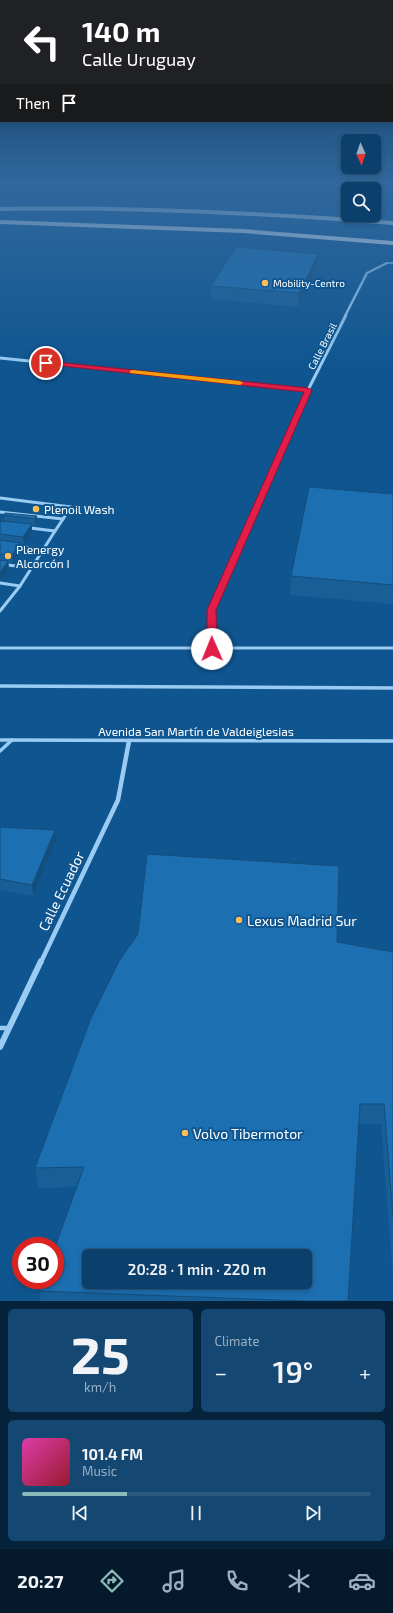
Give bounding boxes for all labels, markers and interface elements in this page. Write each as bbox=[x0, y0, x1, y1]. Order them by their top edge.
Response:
text: 140 m bbox=[82, 14, 160, 48]
icon: left bbox=[16, 16, 68, 68]
text: Calle Uruguay bbox=[82, 48, 196, 70]
icon: arrive bbox=[58, 92, 80, 114]
text: Then bbox=[16, 94, 50, 112]
north arrow bbox=[341, 134, 381, 174]
map controls bbox=[341, 134, 381, 222]
button: search bbox=[341, 182, 381, 222]
place label: Mobility-Centro bbox=[273, 277, 345, 289]
marker: Mobility-Centro bbox=[260, 278, 270, 288]
street label: Calle Brasil bbox=[305, 321, 339, 371]
pin bbox=[29, 346, 63, 380]
icon: arrive bbox=[35, 352, 57, 374]
place label: Plenoil Wash bbox=[44, 502, 115, 516]
marker: Plenoil Wash bbox=[31, 504, 41, 514]
place label: Plenergy Alcorcón I bbox=[16, 542, 70, 570]
marker: Plenergy Alcorcón I bbox=[3, 551, 13, 561]
position arrow bbox=[191, 628, 233, 670]
street label: Avenida San Martín de Valdeiglesias bbox=[98, 724, 294, 738]
street label: Calle Ecuador bbox=[34, 848, 88, 934]
place label: Lexus Madrid Sur bbox=[247, 912, 357, 929]
marker: Lexus Madrid Sur bbox=[234, 915, 244, 925]
place label: Volvo Tibermotor bbox=[193, 1125, 303, 1142]
marker: Volvo Tibermotor bbox=[180, 1128, 190, 1138]
speed limit sign: 30 bbox=[12, 1237, 64, 1289]
text: 20:28 · 1 min · 220 m bbox=[128, 1260, 266, 1278]
text: 25 bbox=[71, 1322, 130, 1384]
text: Climate bbox=[215, 1333, 259, 1349]
text: 19° bbox=[273, 1353, 313, 1389]
text: − bbox=[215, 1359, 227, 1385]
text: + bbox=[359, 1359, 371, 1385]
text: km/h bbox=[84, 1379, 116, 1395]
text: 101.4 FM bbox=[82, 1445, 143, 1463]
text: Music bbox=[82, 1463, 117, 1479]
icon: previous bbox=[69, 1502, 91, 1524]
icon: pause bbox=[185, 1502, 207, 1524]
icon: next bbox=[302, 1502, 324, 1524]
icon: directions bbox=[98, 1567, 126, 1595]
icon: music bbox=[160, 1567, 188, 1595]
icon: phone bbox=[223, 1567, 251, 1595]
icon: climate bbox=[285, 1567, 313, 1595]
icon: car bbox=[348, 1567, 376, 1595]
text: 20:27 bbox=[17, 1570, 64, 1592]

